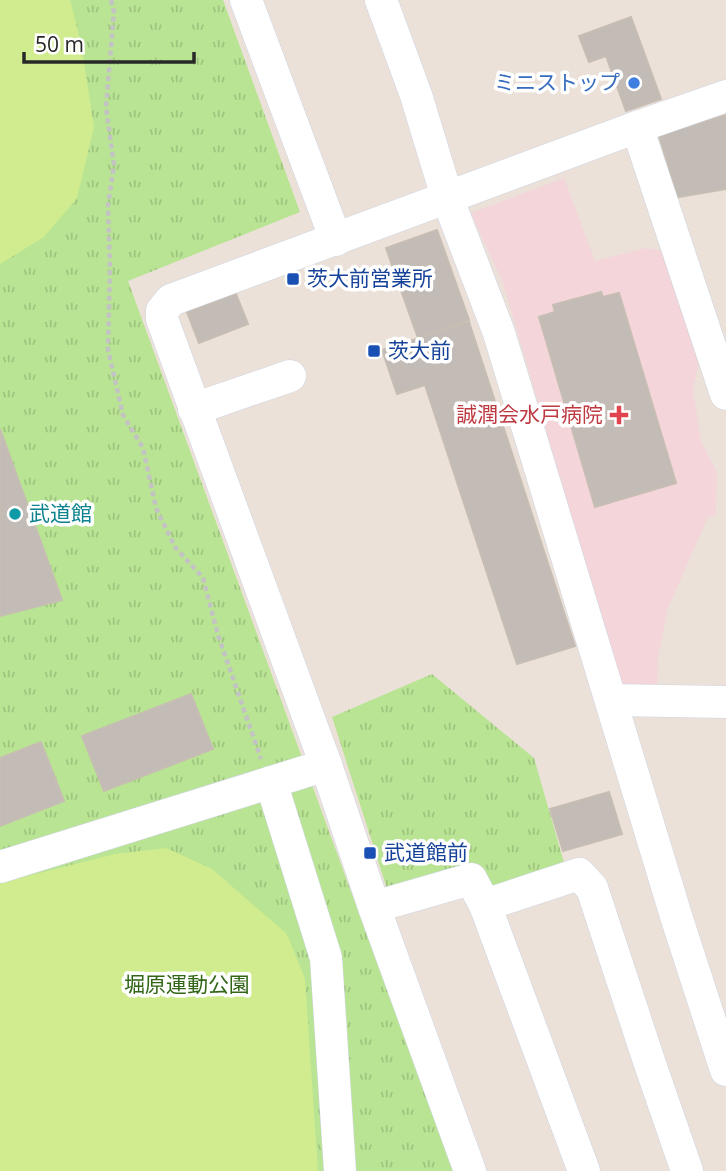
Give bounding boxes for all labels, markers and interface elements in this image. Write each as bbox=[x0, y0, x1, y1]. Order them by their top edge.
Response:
scale bar bbox=[24, 21, 194, 65]
text: 50 m bbox=[35, 30, 84, 58]
place label: ミニストップ bbox=[494, 68, 620, 96]
marker: ミニストップ bbox=[626, 75, 642, 91]
place label: 茨大前営業所 bbox=[307, 264, 433, 292]
marker: 茨大前営業所 bbox=[285, 271, 301, 287]
place label: 茨大前 bbox=[388, 336, 451, 364]
marker: 茨大前 bbox=[366, 343, 382, 359]
place label: 誠潤会水戸病院 bbox=[456, 400, 603, 428]
marker: 誠潤会水戸病院 bbox=[609, 405, 629, 425]
place label: 武道館 bbox=[29, 499, 92, 527]
marker: 武道館 bbox=[7, 506, 23, 522]
place label: 武道館前 bbox=[384, 838, 468, 866]
marker: 武道館前 bbox=[362, 845, 378, 861]
park label: 堀原運動公園 bbox=[124, 970, 250, 998]

